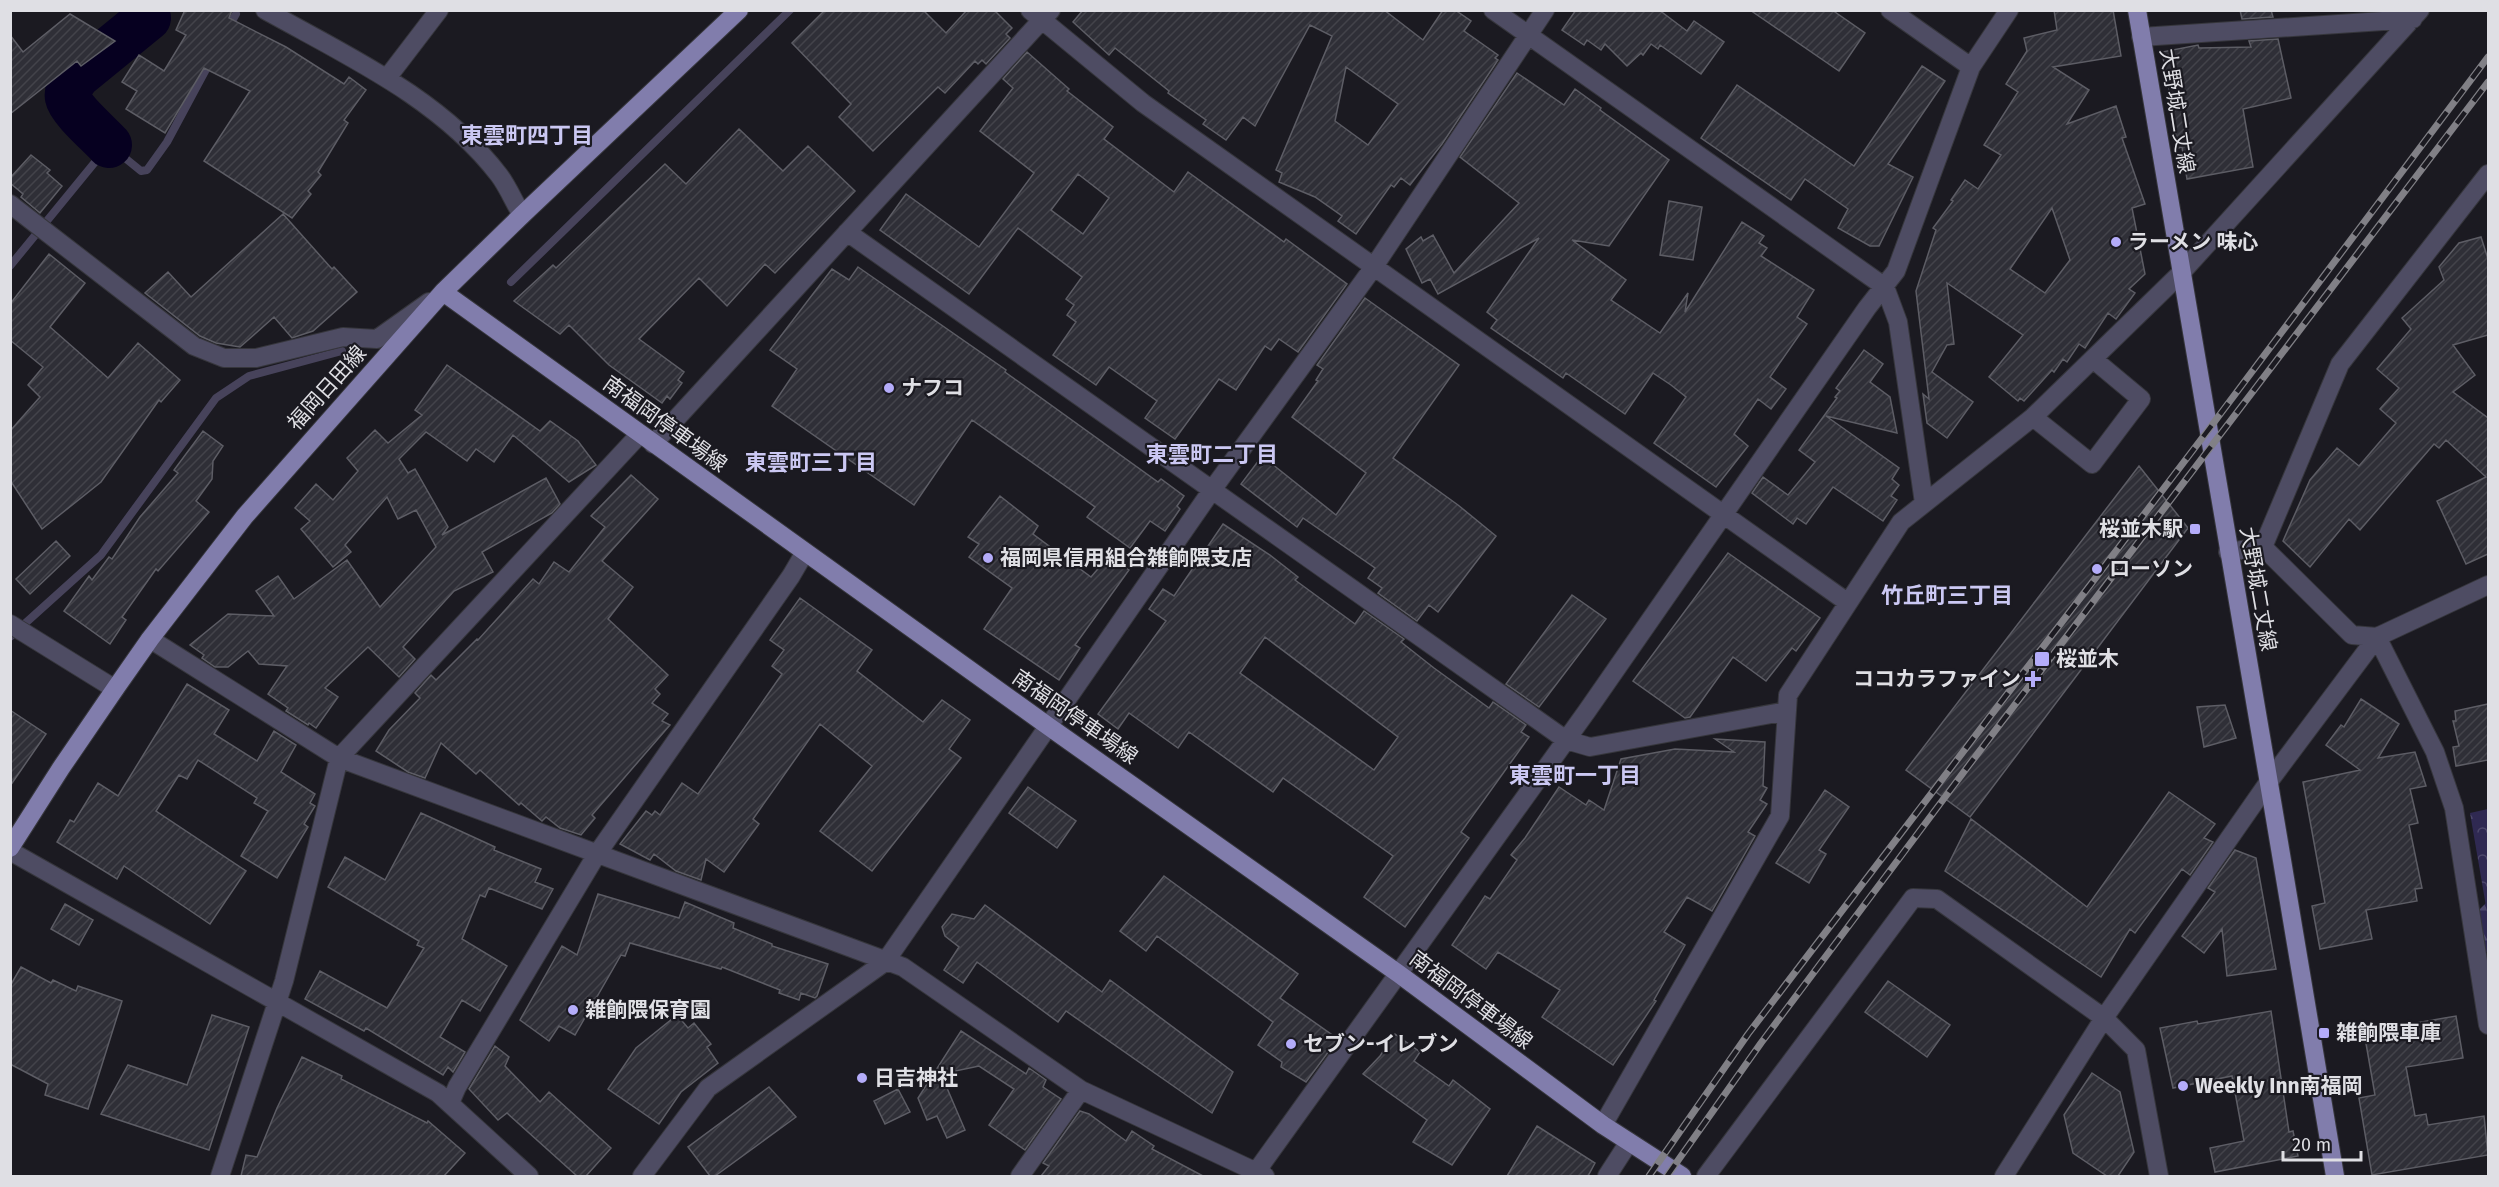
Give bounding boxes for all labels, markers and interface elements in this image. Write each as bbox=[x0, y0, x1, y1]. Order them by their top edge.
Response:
street label: 大野城二丈線 bbox=[2154, 47, 2200, 175]
district label: 東雲町四丁目 bbox=[461, 122, 593, 149]
place label: ラーメン 味心 bbox=[2128, 229, 2258, 255]
marker: ラーメン 味心 bbox=[2109, 235, 2123, 249]
street label: 福岡日田線 bbox=[282, 340, 372, 436]
street label: 南福岡停車場線 bbox=[598, 370, 732, 478]
place label: ナフコ bbox=[901, 375, 964, 401]
marker: ナフコ bbox=[882, 381, 896, 395]
district label: 東雲町二丁目 bbox=[1146, 441, 1278, 468]
district label: 東雲町三丁目 bbox=[745, 449, 877, 476]
place label: 桜並木駅 bbox=[2099, 516, 2183, 542]
marker: 桜並木駅 bbox=[2188, 522, 2202, 536]
street label: 大野城二丈線 bbox=[2234, 525, 2282, 653]
place label: 福岡県信用組合雑餉隈支店 bbox=[1000, 545, 1252, 571]
marker: 福岡県信用組合雑餉隈支店 bbox=[981, 551, 995, 565]
place label: ローソン bbox=[2109, 556, 2193, 582]
marker: ローソン bbox=[2090, 562, 2104, 576]
district label: 竹丘町三丁目 bbox=[1881, 582, 2013, 609]
place label: 桜並木 bbox=[2056, 646, 2119, 672]
marker: 桜並木 bbox=[2033, 650, 2051, 668]
street label: 南福岡停車場線 bbox=[1007, 664, 1143, 770]
place label: ココカラファイン bbox=[1853, 666, 2021, 692]
marker: ココカラファイン bbox=[2026, 672, 2040, 686]
district label: 東雲町一丁目 bbox=[1509, 762, 1641, 789]
street label: 南福岡停車場線 bbox=[1404, 945, 1538, 1055]
place label: 雑餉隈保育園 bbox=[585, 997, 711, 1023]
marker: 雑餉隈保育園 bbox=[566, 1003, 580, 1017]
place label: 雑餉隈車庫 bbox=[2336, 1020, 2441, 1046]
marker: 雑餉隈車庫 bbox=[2317, 1026, 2331, 1040]
place label: セブン-イレブン bbox=[1303, 1031, 1459, 1057]
marker: セブン-イレブン bbox=[1284, 1037, 1298, 1051]
place label: 日吉神社 bbox=[874, 1065, 958, 1091]
marker: 日吉神社 bbox=[855, 1071, 869, 1085]
place label: Weekly Inn南福岡 bbox=[2195, 1073, 2363, 1099]
marker: Weekly Inn南福岡 bbox=[2176, 1079, 2190, 1093]
scale bar bbox=[2283, 1124, 2361, 1162]
text: 20 m bbox=[2292, 1134, 2331, 1156]

